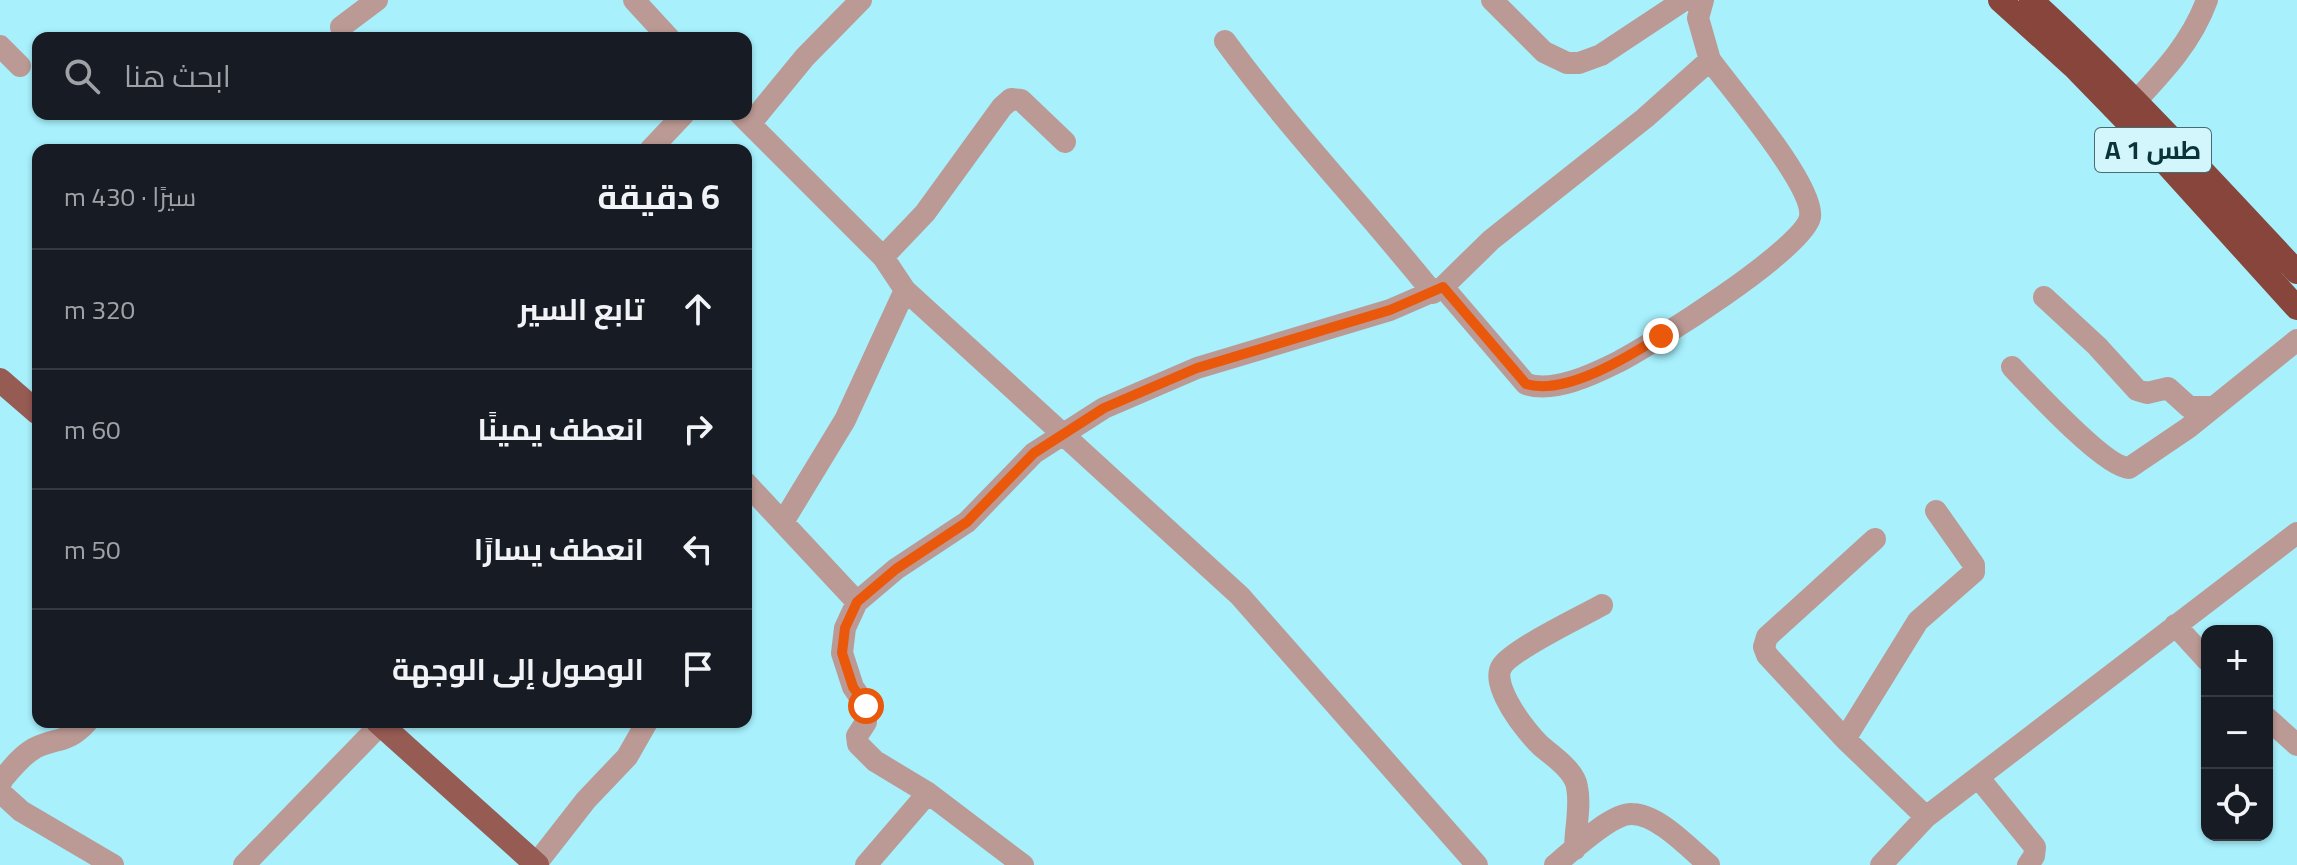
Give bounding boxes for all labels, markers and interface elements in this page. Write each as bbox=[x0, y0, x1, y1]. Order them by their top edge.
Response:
search box bbox=[32, 32, 752, 120]
text: ابحث هنا bbox=[124, 48, 231, 104]
icon: search bbox=[60, 54, 104, 98]
road number: A 1 طس bbox=[2095, 128, 2211, 172]
text: 6 دقيقة bbox=[598, 165, 720, 228]
text: سيرًا · 430 m bbox=[64, 172, 196, 221]
text: تابع السير bbox=[518, 281, 644, 337]
text: 320 m bbox=[64, 285, 135, 334]
icon: ahead bbox=[676, 287, 720, 331]
route end bbox=[1643, 318, 1679, 354]
text: انعطف يمينًا bbox=[478, 401, 644, 457]
text: 60 m bbox=[64, 405, 121, 454]
icon: right bbox=[676, 407, 720, 451]
text: انعطف يسارًا bbox=[474, 521, 644, 577]
text: 50 m bbox=[64, 525, 121, 574]
icon: left bbox=[676, 527, 720, 571]
map controls bbox=[2201, 625, 2273, 841]
button: + bbox=[2201, 625, 2273, 697]
text: الوصول إلى الوجهة bbox=[392, 641, 644, 697]
icon: arrive bbox=[676, 647, 720, 691]
route start bbox=[848, 688, 884, 724]
button: − bbox=[2201, 697, 2273, 769]
button: locate bbox=[2201, 769, 2273, 841]

